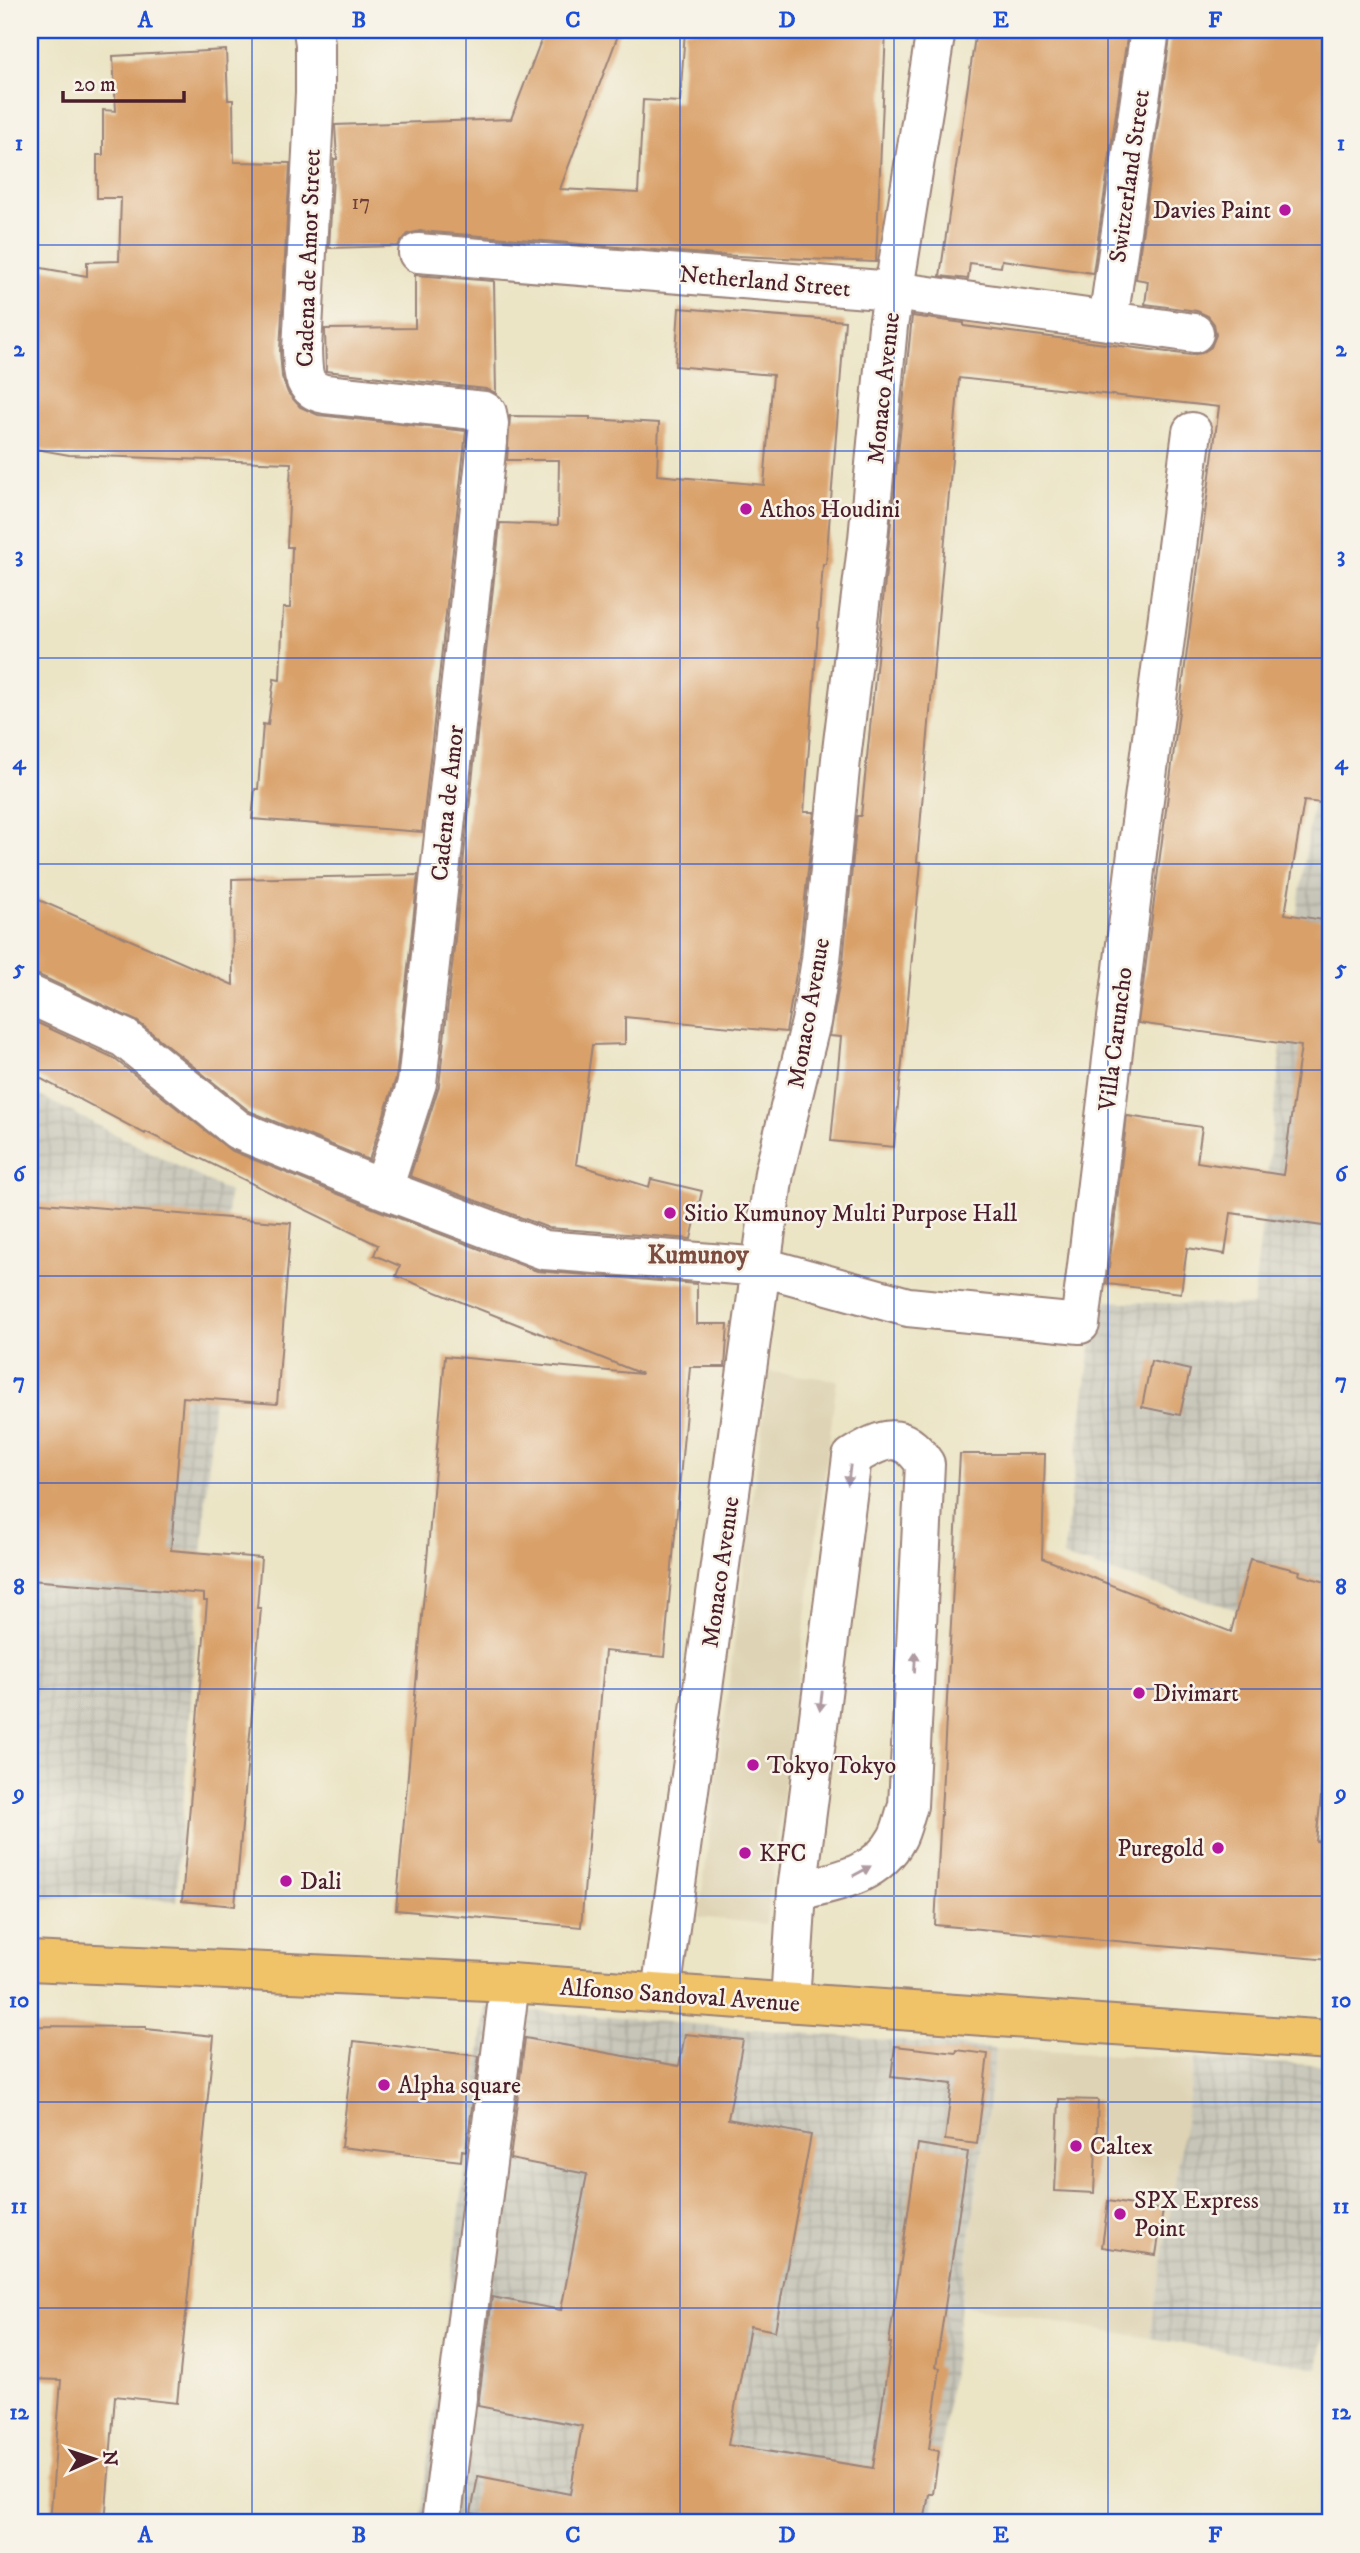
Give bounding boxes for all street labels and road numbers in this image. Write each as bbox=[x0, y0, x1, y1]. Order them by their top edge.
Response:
street label: Switzerland Street bbox=[1103, 87, 1157, 265]
street label: Cadena de Amor Street bbox=[290, 148, 328, 368]
street label: Netherland Street bbox=[678, 260, 852, 304]
street label: Monaco Avenue bbox=[861, 311, 907, 465]
street label: Cadena de Amor bbox=[425, 724, 471, 883]
street label: Monaco Avenue bbox=[781, 935, 837, 1091]
street label: Villa Caruncho bbox=[1092, 966, 1140, 1114]
street label: Monaco Avenue bbox=[696, 1495, 746, 1650]
street label: Alfonso Sandoval Avenue bbox=[559, 1973, 801, 2019]

